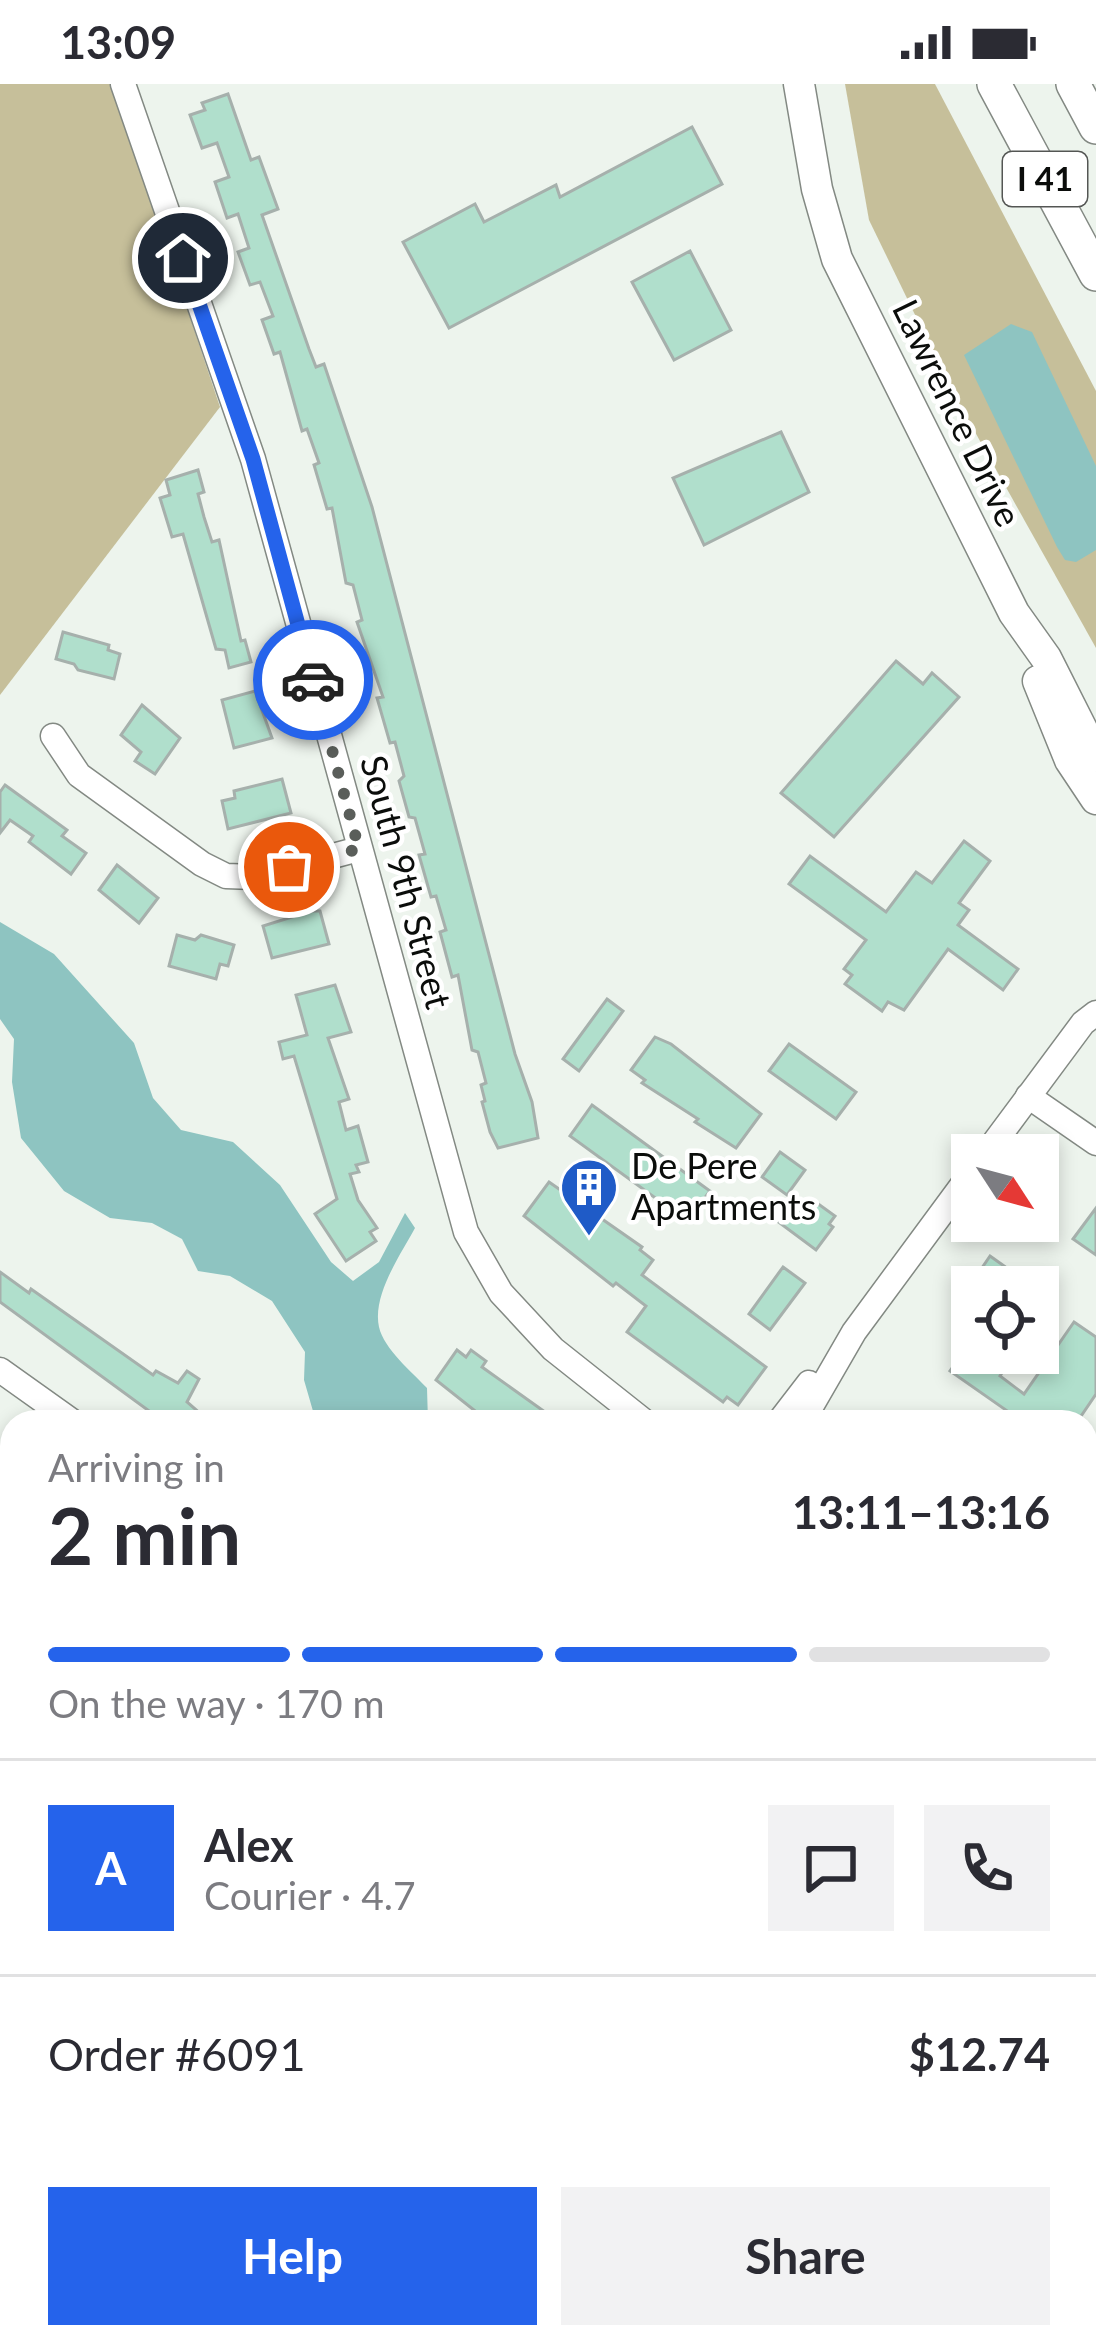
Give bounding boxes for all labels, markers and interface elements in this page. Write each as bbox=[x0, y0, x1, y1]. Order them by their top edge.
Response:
text: 13:09 bbox=[60, 15, 176, 69]
road number: I 41 bbox=[1003, 152, 1087, 206]
pin bbox=[132, 207, 234, 309]
icon: home bbox=[150, 225, 216, 291]
street label: Lawrence Drive bbox=[884, 292, 1032, 533]
courier bbox=[253, 620, 373, 740]
icon: car bbox=[280, 647, 346, 713]
street label: South 9th Street bbox=[352, 750, 462, 1013]
pin bbox=[238, 816, 340, 918]
icon: bag bbox=[256, 834, 322, 900]
north arrow bbox=[951, 1134, 1059, 1242]
map controls bbox=[951, 1134, 1059, 1374]
place label: De Pere Apartments bbox=[631, 1143, 816, 1228]
building icon: De Pere Apartments bbox=[558, 1156, 620, 1238]
button: locate bbox=[951, 1266, 1059, 1374]
text: Arriving in bbox=[48, 1444, 225, 1490]
text: 13:11–13:16 bbox=[792, 1485, 1050, 1539]
text: 2 min bbox=[48, 1488, 241, 1582]
text: On the way · 170 m bbox=[48, 1680, 385, 1726]
button: chat bbox=[768, 1805, 894, 1931]
button: phone bbox=[924, 1805, 1050, 1931]
text: Alex bbox=[204, 1818, 294, 1872]
text: A bbox=[95, 1841, 127, 1895]
text: Courier · 4.7 bbox=[204, 1872, 416, 1918]
text: Order #6091 bbox=[48, 2027, 306, 2081]
text: $12.74 bbox=[909, 2027, 1050, 2081]
button: Help bbox=[48, 2187, 537, 2325]
button: Share bbox=[561, 2187, 1050, 2325]

